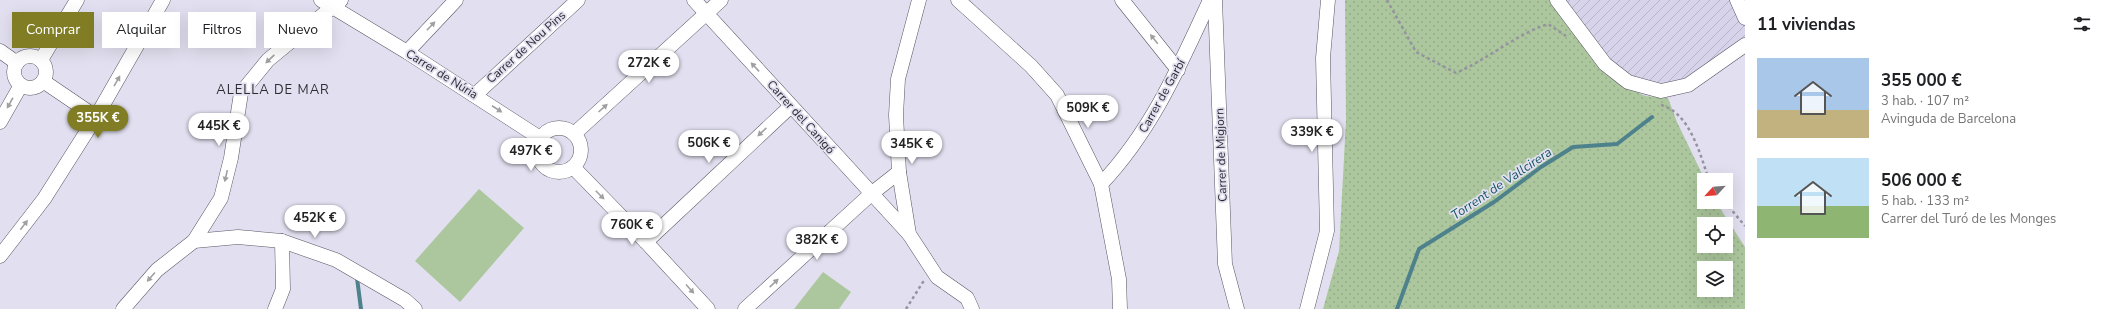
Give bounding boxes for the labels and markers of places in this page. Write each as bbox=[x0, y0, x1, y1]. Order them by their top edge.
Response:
pin: 272K € bbox=[616, 50, 682, 84]
pin: 509K € bbox=[1055, 95, 1121, 129]
pin: 355K € bbox=[65, 105, 131, 139]
pin: 445K € bbox=[186, 113, 252, 147]
pin: 339K € bbox=[1279, 119, 1345, 153]
pin: 506K € bbox=[676, 130, 742, 164]
pin: 345K € bbox=[879, 131, 945, 165]
pin: 497K € bbox=[498, 138, 564, 172]
pin: 452K € bbox=[282, 205, 348, 239]
pin: 760K € bbox=[599, 212, 665, 246]
pin: 382K € bbox=[784, 227, 850, 261]

